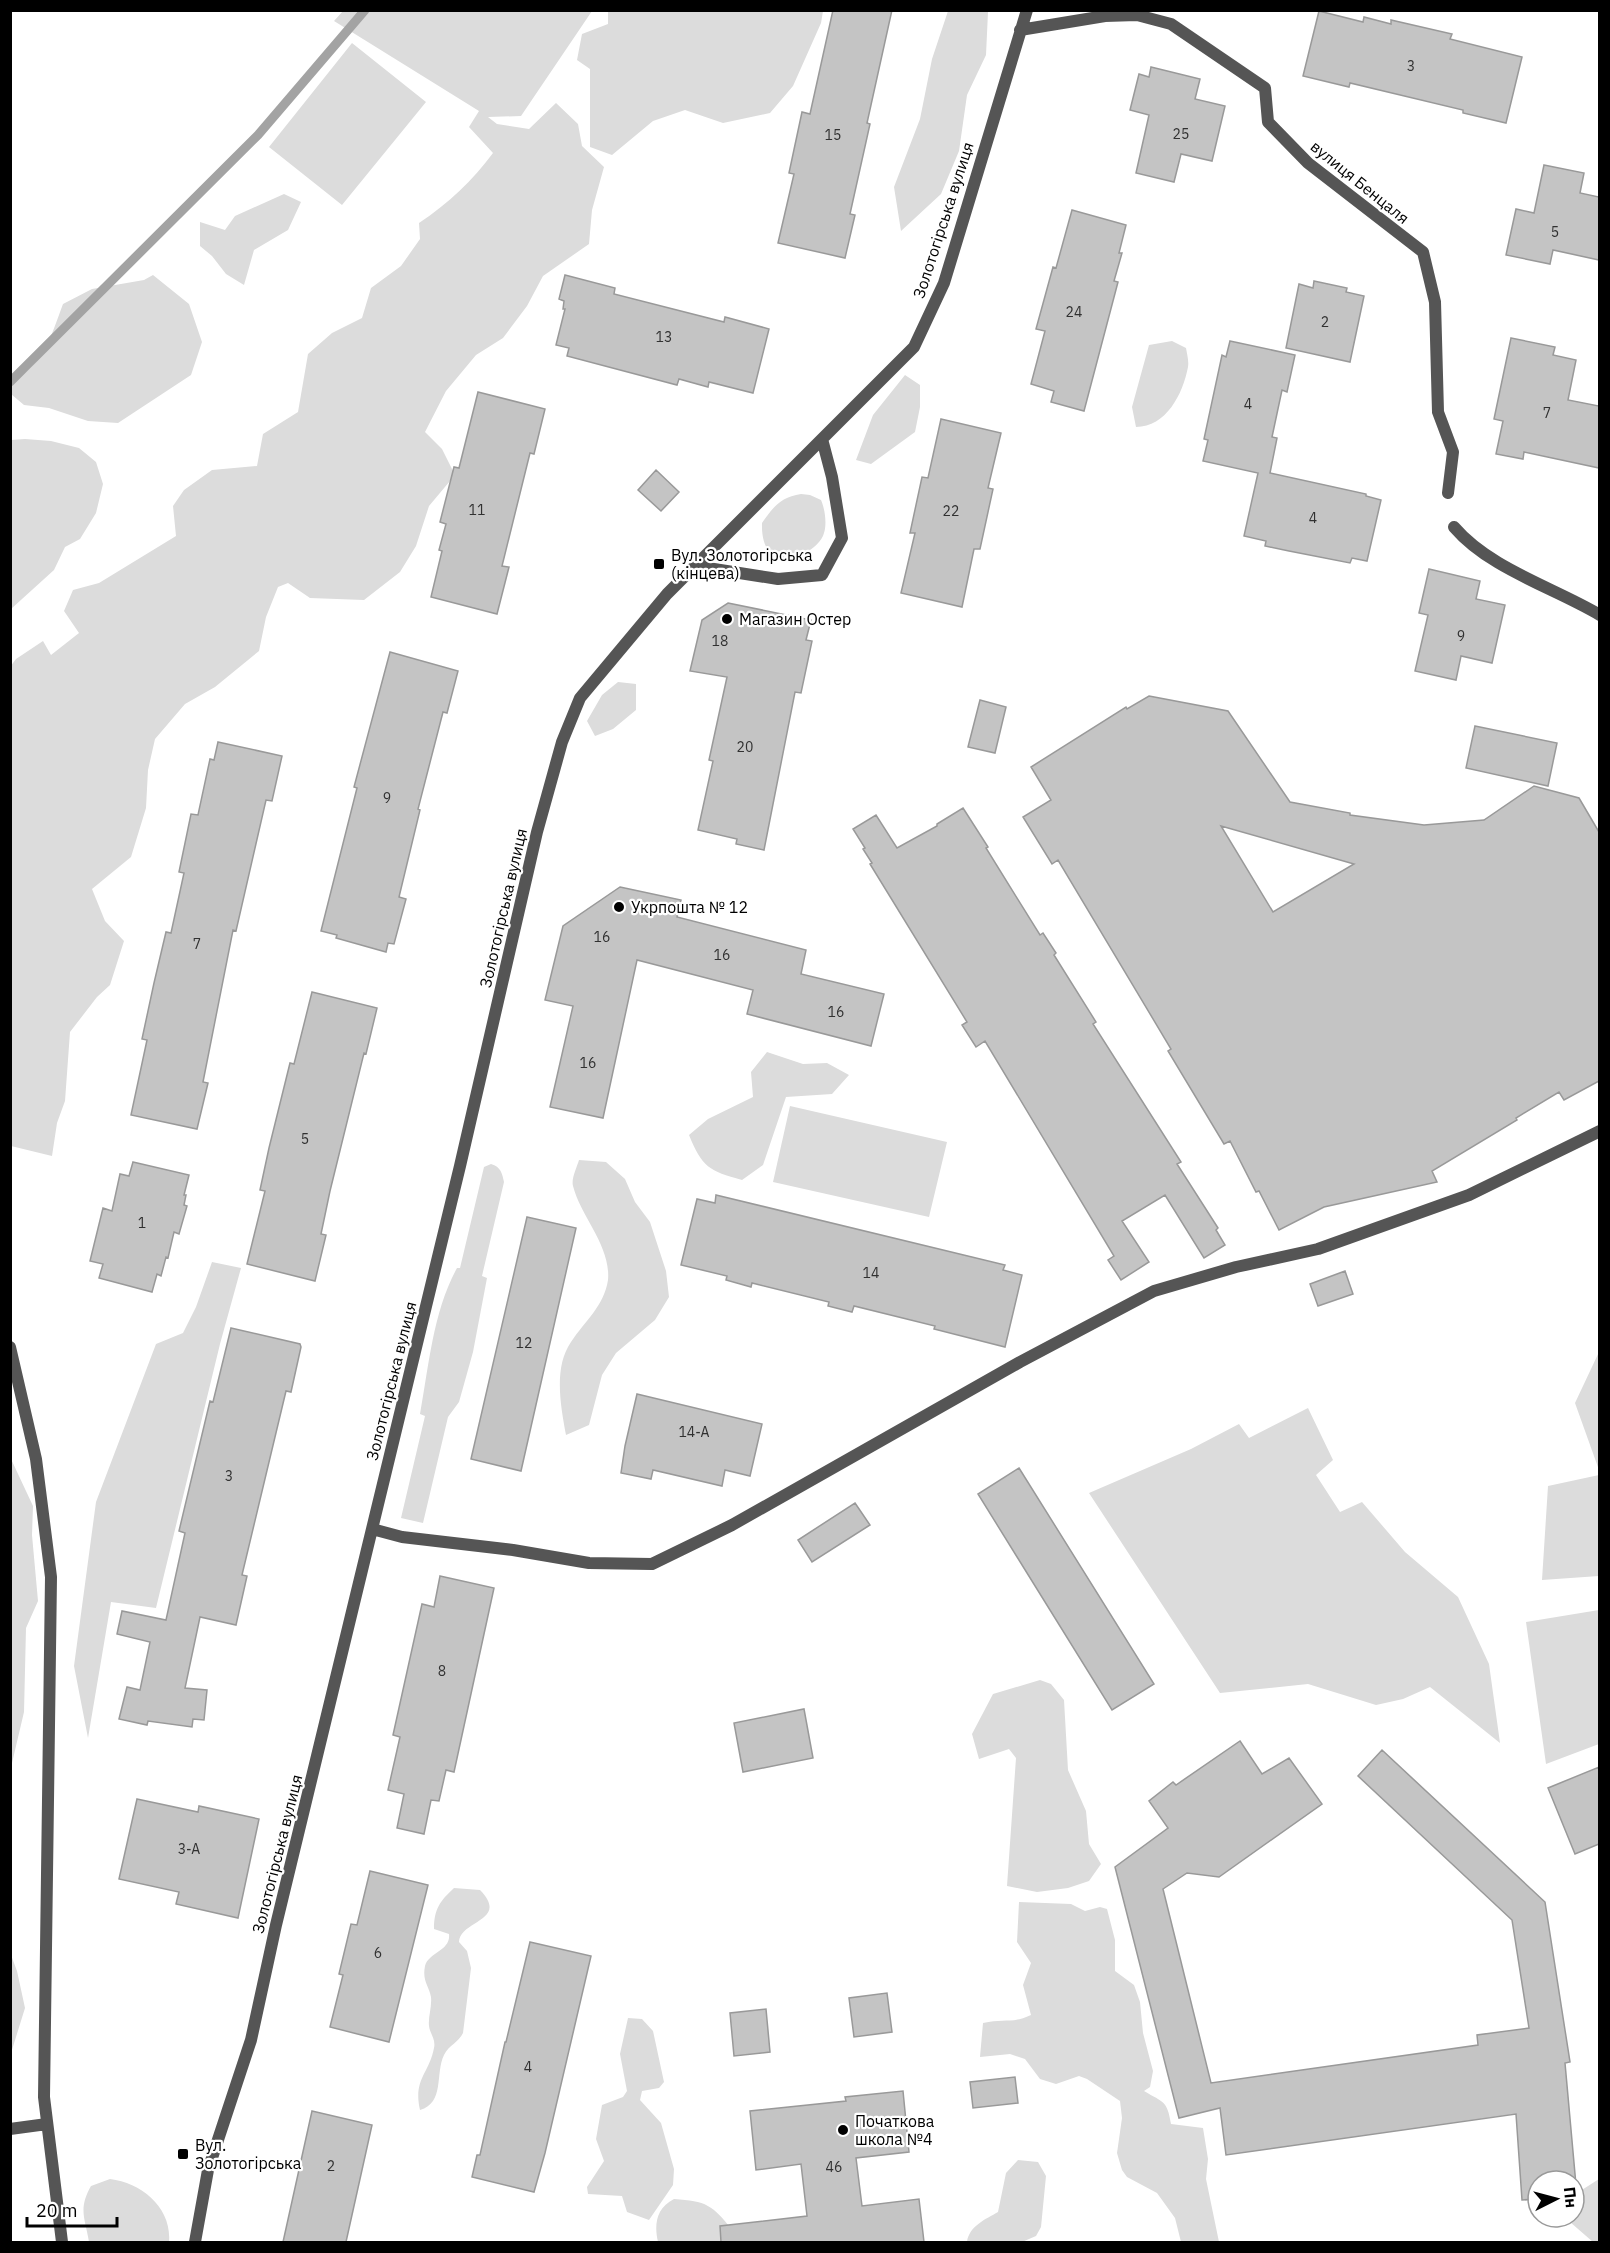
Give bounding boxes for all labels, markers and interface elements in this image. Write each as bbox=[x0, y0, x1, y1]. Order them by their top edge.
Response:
house number: 3 bbox=[1407, 57, 1415, 75]
house number: 25 bbox=[1173, 125, 1189, 143]
house number: 15 bbox=[825, 126, 841, 144]
street label: вулиця Бенцаля bbox=[1307, 136, 1413, 228]
street label: Золотогірська вулиця bbox=[908, 139, 978, 301]
house number: 5 bbox=[1551, 223, 1559, 241]
house number: 24 bbox=[1066, 303, 1082, 321]
house number: 2 bbox=[1321, 313, 1329, 331]
house number: 13 bbox=[656, 328, 672, 346]
house number: 4 bbox=[1244, 395, 1252, 413]
house number: 7 bbox=[1543, 404, 1551, 422]
house number: 11 bbox=[469, 501, 485, 519]
house number: 22 bbox=[943, 502, 959, 520]
house number: 4 bbox=[1309, 509, 1317, 527]
place label: Вул. Золотогірська (кінцева) bbox=[671, 545, 813, 583]
marker: Вул. Золотогірська (кінцева) bbox=[652, 557, 666, 571]
place label: Магазин Остер bbox=[739, 609, 851, 629]
marker: Магазин Остер bbox=[720, 612, 734, 626]
house number: 9 bbox=[1457, 627, 1465, 645]
house number: 18 bbox=[712, 632, 728, 650]
house number: 20 bbox=[737, 738, 753, 756]
house number: 9 bbox=[383, 789, 391, 807]
street label: Золотогірська вулиця bbox=[475, 826, 531, 990]
place label: Укрпошта № 12 bbox=[631, 897, 748, 917]
marker: Укрпошта № 12 bbox=[612, 900, 626, 914]
house number: 16 bbox=[594, 928, 610, 946]
house number: 7 bbox=[193, 935, 201, 953]
house number: 16 bbox=[714, 946, 730, 964]
house number: 16 bbox=[828, 1003, 844, 1021]
house number: 16 bbox=[580, 1054, 596, 1072]
house number: 5 bbox=[301, 1130, 309, 1148]
house number: 1 bbox=[138, 1214, 146, 1232]
house number: 14 bbox=[863, 1264, 879, 1282]
street label: Золотогірська вулиця bbox=[362, 1299, 420, 1463]
house number: 12 bbox=[516, 1334, 532, 1352]
house number: 14-А bbox=[678, 1423, 710, 1441]
house number: 3 bbox=[225, 1467, 233, 1485]
house number: 8 bbox=[438, 1662, 446, 1680]
street label: Золотогірська вулиця bbox=[248, 1772, 306, 1936]
house number: 3-А bbox=[178, 1840, 200, 1858]
house number: 6 bbox=[374, 1944, 382, 1962]
house number: 4 bbox=[524, 2058, 532, 2076]
place label: Початкова школа №4 bbox=[855, 2111, 935, 2149]
marker: Початкова школа №4 bbox=[836, 2123, 850, 2137]
place label: Вул. Золотогірська bbox=[195, 2135, 302, 2173]
marker: Вул. Золотогірська bbox=[176, 2147, 190, 2161]
house number: 2 bbox=[327, 2157, 335, 2175]
house number: 46 bbox=[826, 2158, 842, 2176]
north arrow bbox=[1526, 2169, 1586, 2229]
text: Пн bbox=[1560, 2186, 1582, 2209]
scale bar bbox=[27, 2190, 117, 2228]
text: 20 m bbox=[36, 2199, 78, 2222]

